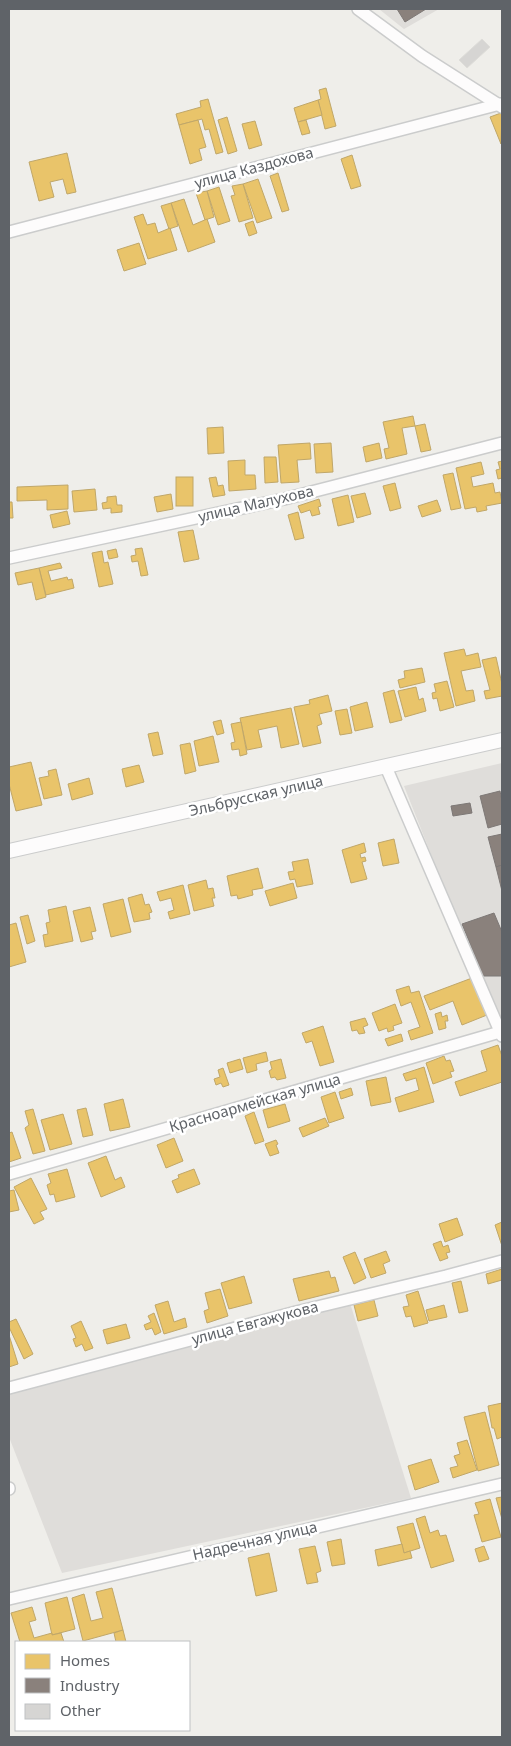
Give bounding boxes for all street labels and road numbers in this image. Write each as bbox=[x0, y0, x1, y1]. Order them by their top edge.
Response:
street label: улица Каздохова bbox=[192, 142, 315, 192]
street label: улица Малухова bbox=[196, 480, 315, 526]
street label: Эльбрусская улица bbox=[187, 770, 325, 820]
street label: Красноармейская улица bbox=[167, 1068, 343, 1136]
street label: улица Евгажукова bbox=[189, 1296, 320, 1349]
street label: Надречная улица bbox=[191, 1516, 319, 1564]

